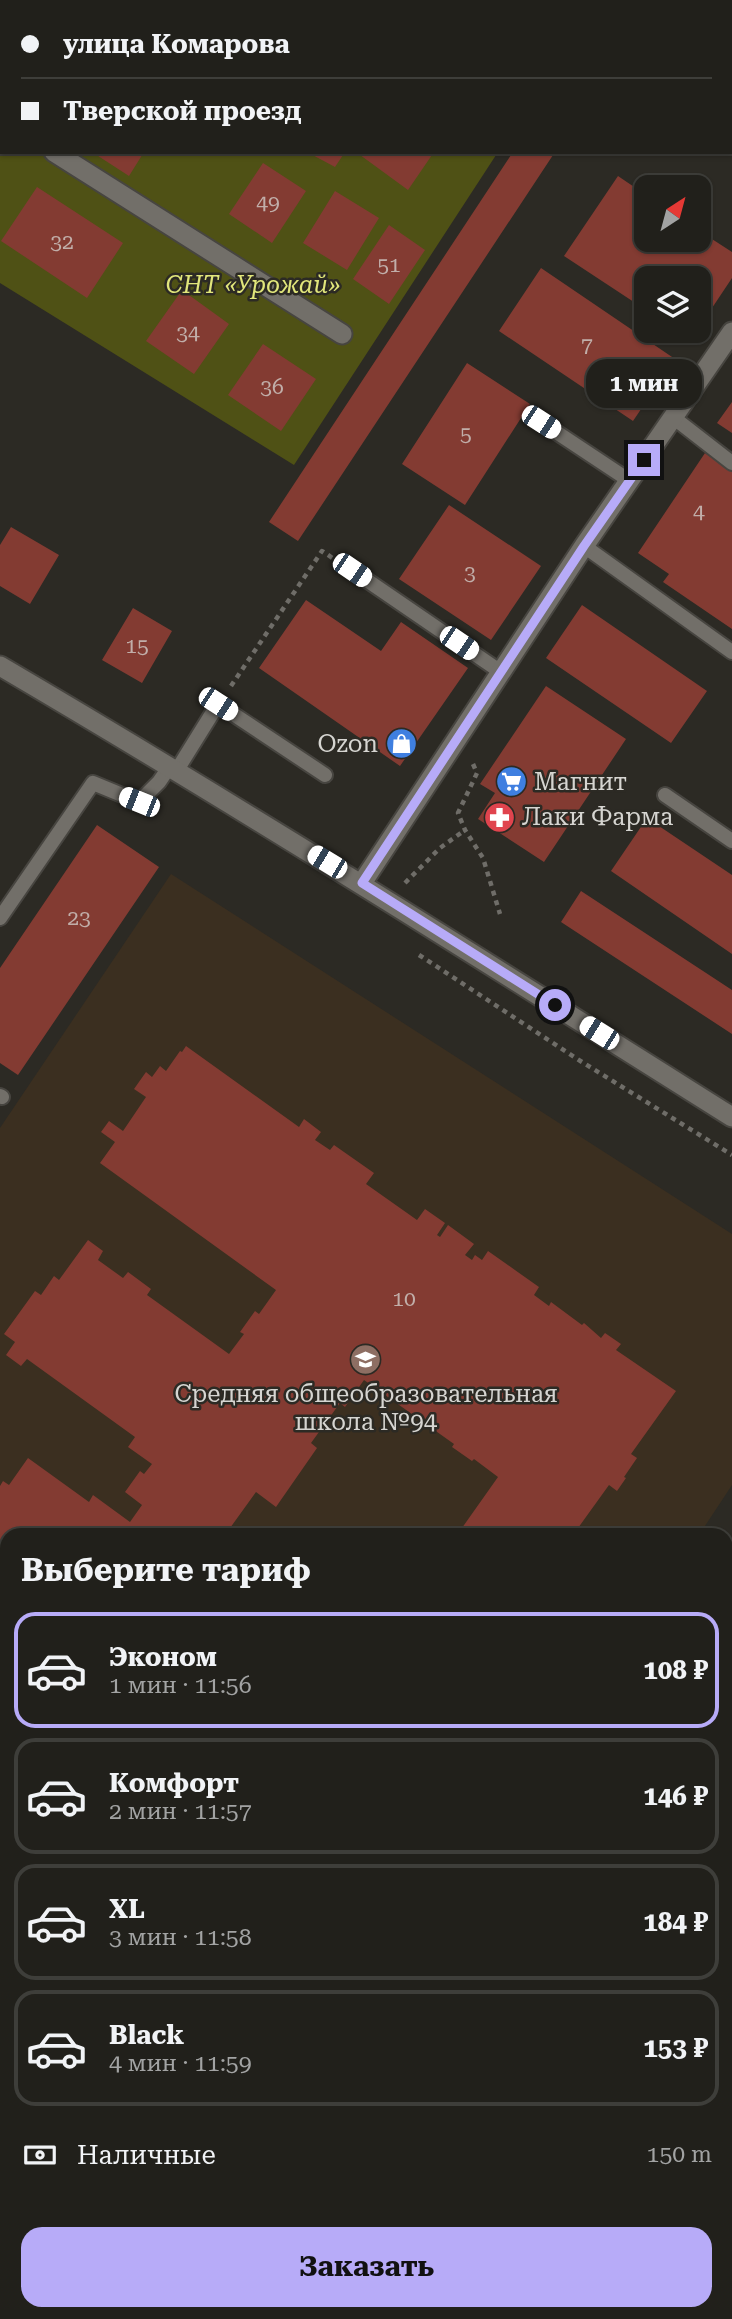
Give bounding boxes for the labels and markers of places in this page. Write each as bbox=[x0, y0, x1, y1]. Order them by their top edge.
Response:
shop icon: Ozon bbox=[384, 727, 418, 761]
place label: Ozon bbox=[317, 730, 378, 758]
supermarket icon: Магнит bbox=[494, 765, 528, 799]
place label: Магнит bbox=[534, 768, 627, 796]
pharmacy icon: Лаки Фарма bbox=[482, 800, 516, 834]
place label: Лаки Фарма bbox=[522, 803, 673, 831]
school or university icon: Средняя общеобразовательная школа №94 bbox=[349, 1343, 383, 1377]
place label: Средняя общеобразовательная школа №94 bbox=[174, 1380, 558, 1436]

